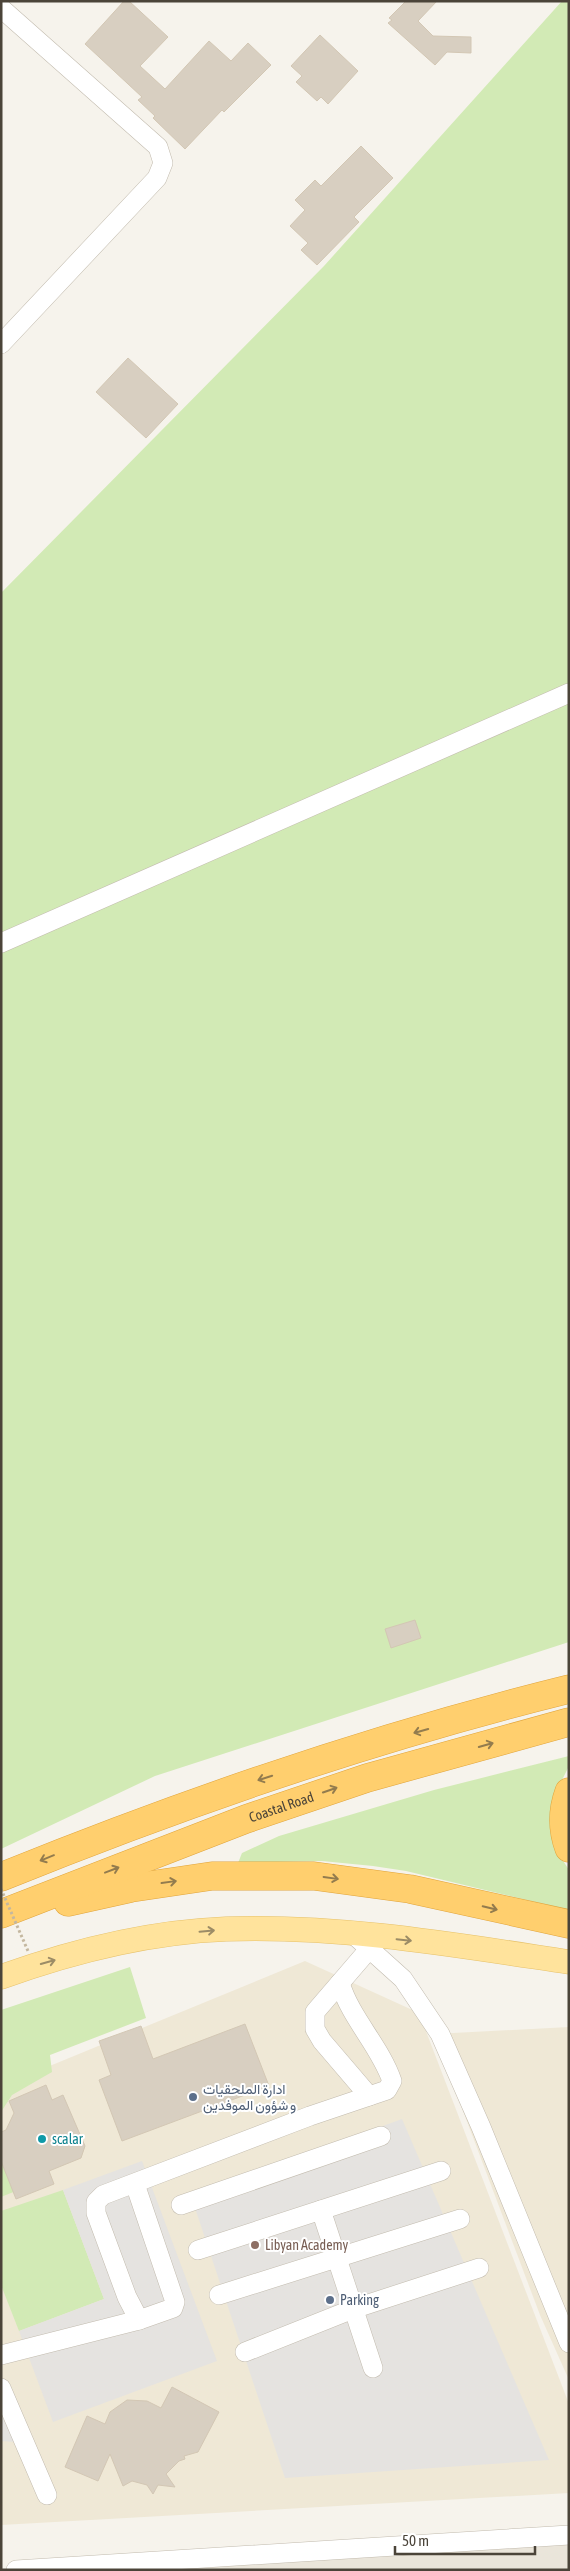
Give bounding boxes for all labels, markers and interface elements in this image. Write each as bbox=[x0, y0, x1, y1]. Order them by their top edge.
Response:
one-way arrow bbox=[413, 1727, 429, 1736]
one-way arrow bbox=[478, 1739, 494, 1749]
one-way arrow bbox=[258, 1774, 274, 1784]
one-way arrow bbox=[322, 1785, 338, 1795]
street label: Coastal Road bbox=[247, 1789, 316, 1825]
one-way arrow bbox=[40, 1854, 55, 1864]
one-way arrow bbox=[104, 1865, 119, 1874]
one-way arrow bbox=[322, 1873, 338, 1883]
one-way arrow bbox=[160, 1877, 176, 1887]
one-way arrow bbox=[482, 1904, 498, 1913]
one-way arrow bbox=[198, 1926, 214, 1935]
one-way arrow bbox=[395, 1935, 411, 1944]
one-way arrow bbox=[39, 1956, 55, 1966]
place label: ادارة الملحقيات و شؤون الموفدين bbox=[203, 2081, 296, 2114]
marker: ادارة الملحقيات و شؤون الموفدين bbox=[187, 2091, 199, 2103]
place label: scalar bbox=[52, 2131, 84, 2147]
marker: scalar bbox=[36, 2133, 48, 2145]
place label: Libyan Academy bbox=[265, 2237, 349, 2253]
marker: Libyan Academy bbox=[249, 2239, 261, 2251]
place label: Parking bbox=[340, 2292, 379, 2308]
marker: Parking bbox=[324, 2294, 336, 2306]
scale bar bbox=[395, 2524, 535, 2556]
text: 50 m bbox=[402, 2532, 429, 2549]

